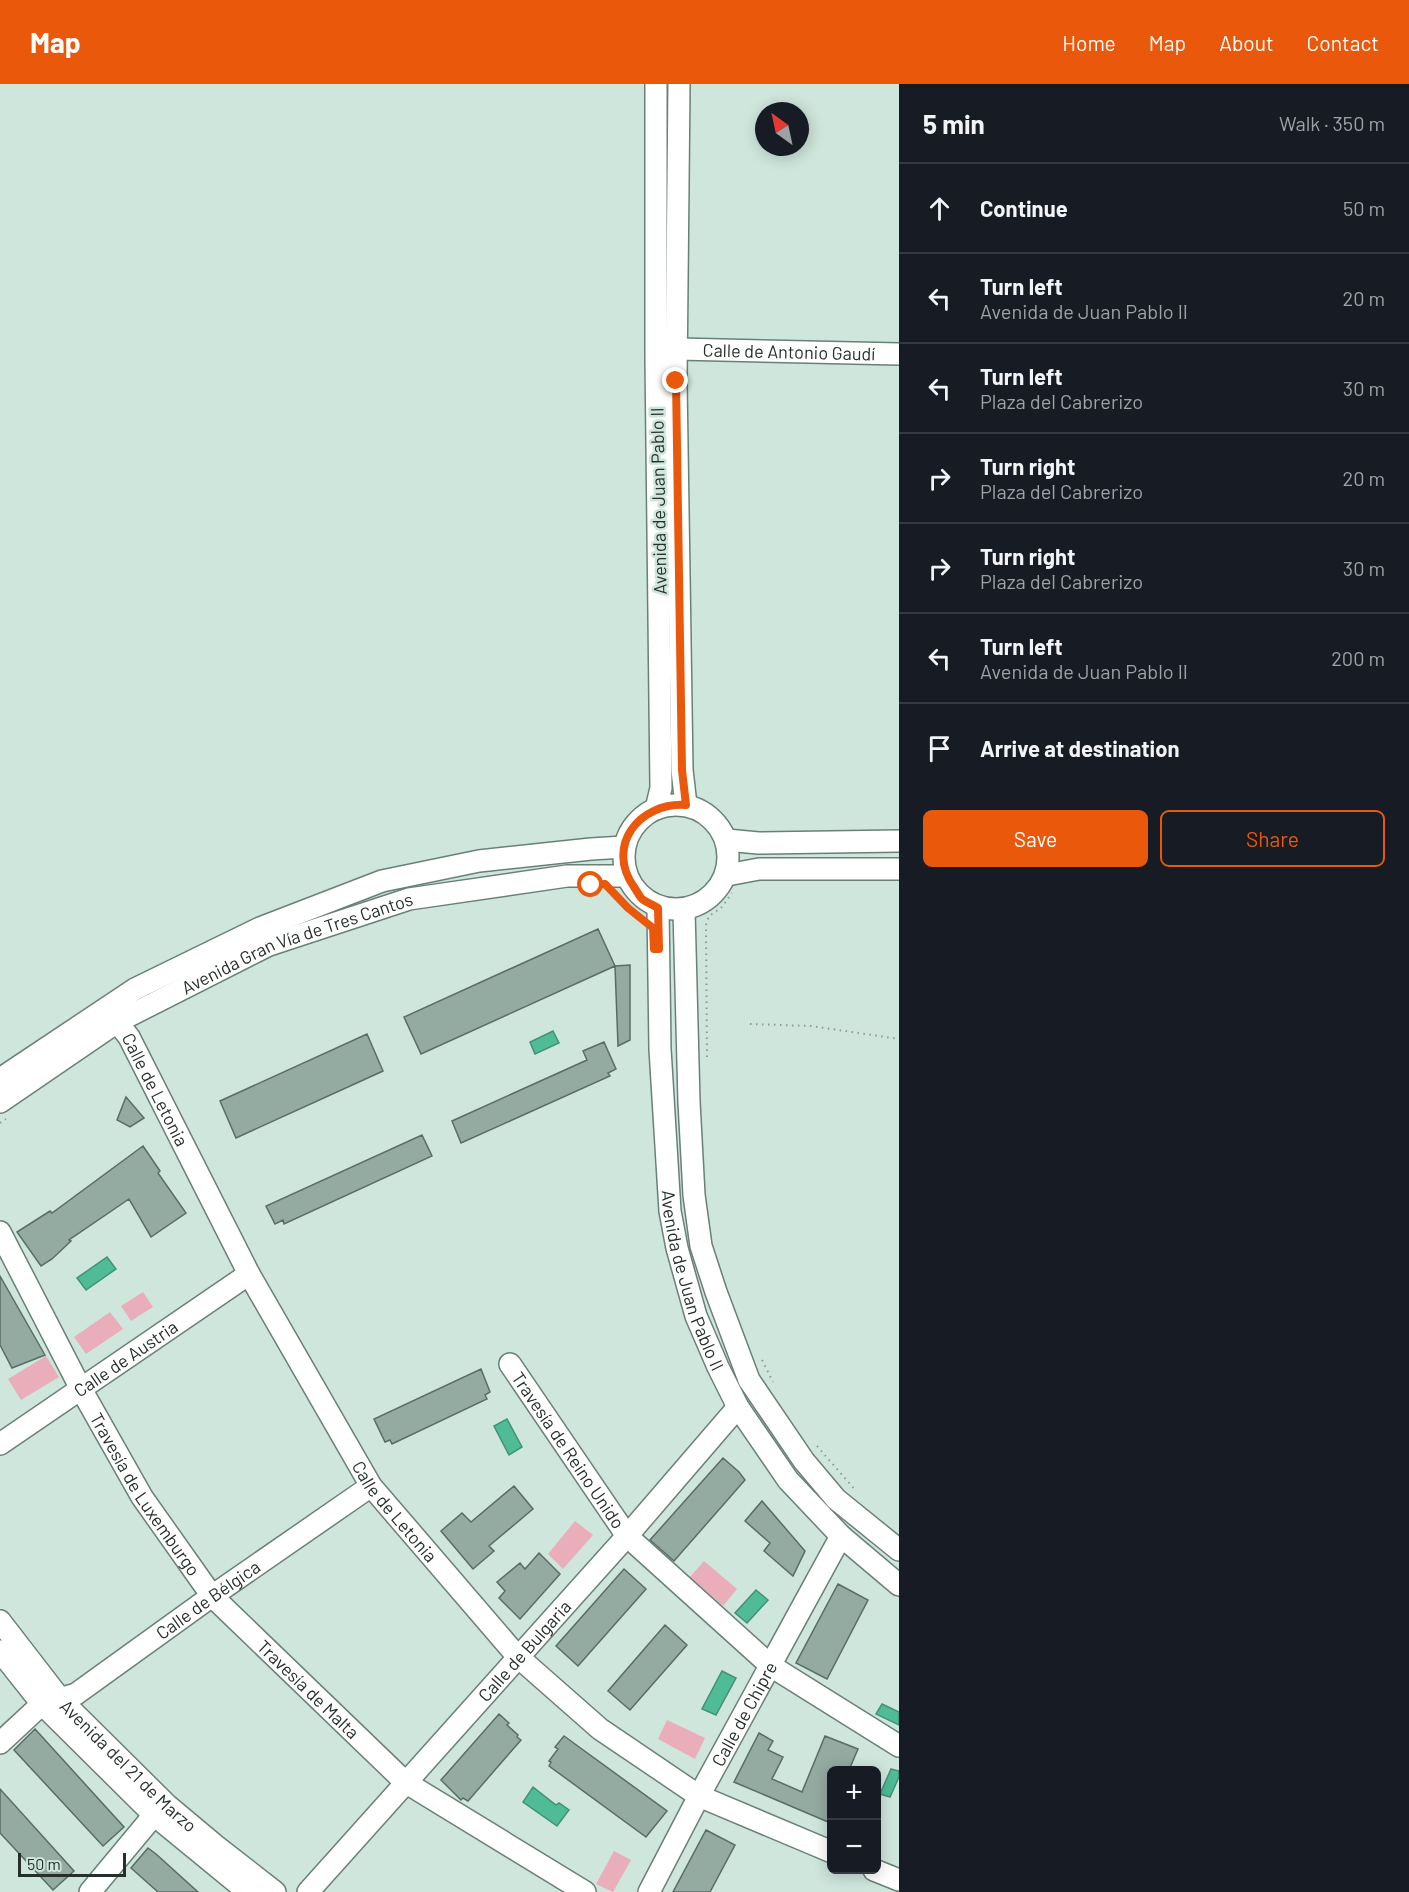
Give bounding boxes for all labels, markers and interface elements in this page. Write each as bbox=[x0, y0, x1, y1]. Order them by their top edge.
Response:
text: Map bbox=[30, 25, 81, 59]
text: Home bbox=[1062, 30, 1116, 55]
text: Map bbox=[1149, 30, 1186, 55]
text: About bbox=[1219, 30, 1274, 55]
text: Contact bbox=[1307, 30, 1379, 55]
north arrow bbox=[755, 102, 809, 156]
text: 5 min bbox=[923, 108, 985, 139]
text: Walk · 350 m bbox=[1279, 111, 1385, 135]
icon: ahead bbox=[923, 192, 956, 225]
text: Continue bbox=[980, 195, 1068, 221]
text: 50 m bbox=[1343, 196, 1385, 220]
text: Turn left bbox=[980, 273, 1063, 299]
icon: left bbox=[923, 282, 956, 315]
text: 20 m bbox=[1342, 286, 1385, 310]
text: Avenida de Juan Pablo II bbox=[980, 299, 1188, 323]
street label: Calle de Antonio Gaudí bbox=[703, 339, 876, 364]
text: Turn left bbox=[980, 363, 1063, 389]
route end bbox=[662, 367, 688, 393]
icon: left bbox=[923, 372, 956, 405]
text: 30 m bbox=[1343, 376, 1385, 400]
text: Plaza del Cabrerizo bbox=[980, 389, 1143, 413]
street label: Avenida de Juan Pablo II bbox=[645, 407, 671, 595]
text: Turn right bbox=[980, 453, 1075, 479]
icon: right bbox=[923, 462, 956, 495]
text: 20 m bbox=[1342, 466, 1385, 490]
text: Plaza del Cabrerizo bbox=[980, 479, 1143, 503]
text: Turn right bbox=[980, 543, 1075, 569]
icon: right bbox=[923, 552, 956, 585]
text: 30 m bbox=[1343, 556, 1385, 580]
text: Plaza del Cabrerizo bbox=[980, 569, 1143, 593]
text: Turn left bbox=[980, 633, 1063, 659]
icon: left bbox=[923, 642, 956, 675]
text: 200 m bbox=[1331, 646, 1385, 670]
text: Avenida de Juan Pablo II bbox=[980, 659, 1188, 683]
icon: arrive bbox=[923, 732, 956, 765]
text: Arrive at destination bbox=[980, 735, 1179, 761]
button: Save bbox=[923, 810, 1148, 867]
button: Share bbox=[1160, 810, 1385, 867]
route start bbox=[577, 871, 603, 897]
street label: Avenida Gran Vía de Tres Cantos bbox=[178, 888, 416, 999]
street label: Calle de Letonia bbox=[118, 1029, 193, 1150]
street label: Avenida de Juan Pablo II bbox=[658, 1189, 729, 1374]
street label: Calle de Austria bbox=[69, 1315, 182, 1401]
street label: Travesía de Reino Unido bbox=[507, 1367, 630, 1533]
street label: Travesía de Luxemburgo bbox=[86, 1409, 205, 1580]
street label: Calle de Letonia bbox=[348, 1457, 442, 1566]
street label: Calle de Bélgica bbox=[152, 1555, 264, 1644]
street label: Calle de Bulgaria bbox=[473, 1595, 575, 1706]
street label: Travesía de Malta bbox=[253, 1635, 364, 1743]
street label: Calle de Chipre bbox=[707, 1658, 781, 1770]
street label: Avenida del 21 de Marzo bbox=[56, 1695, 201, 1836]
map controls bbox=[827, 1766, 881, 1874]
button: + bbox=[827, 1766, 881, 1820]
button: − bbox=[827, 1820, 881, 1874]
scale bar bbox=[18, 1850, 126, 1878]
text: 50 m bbox=[27, 1854, 61, 1873]

